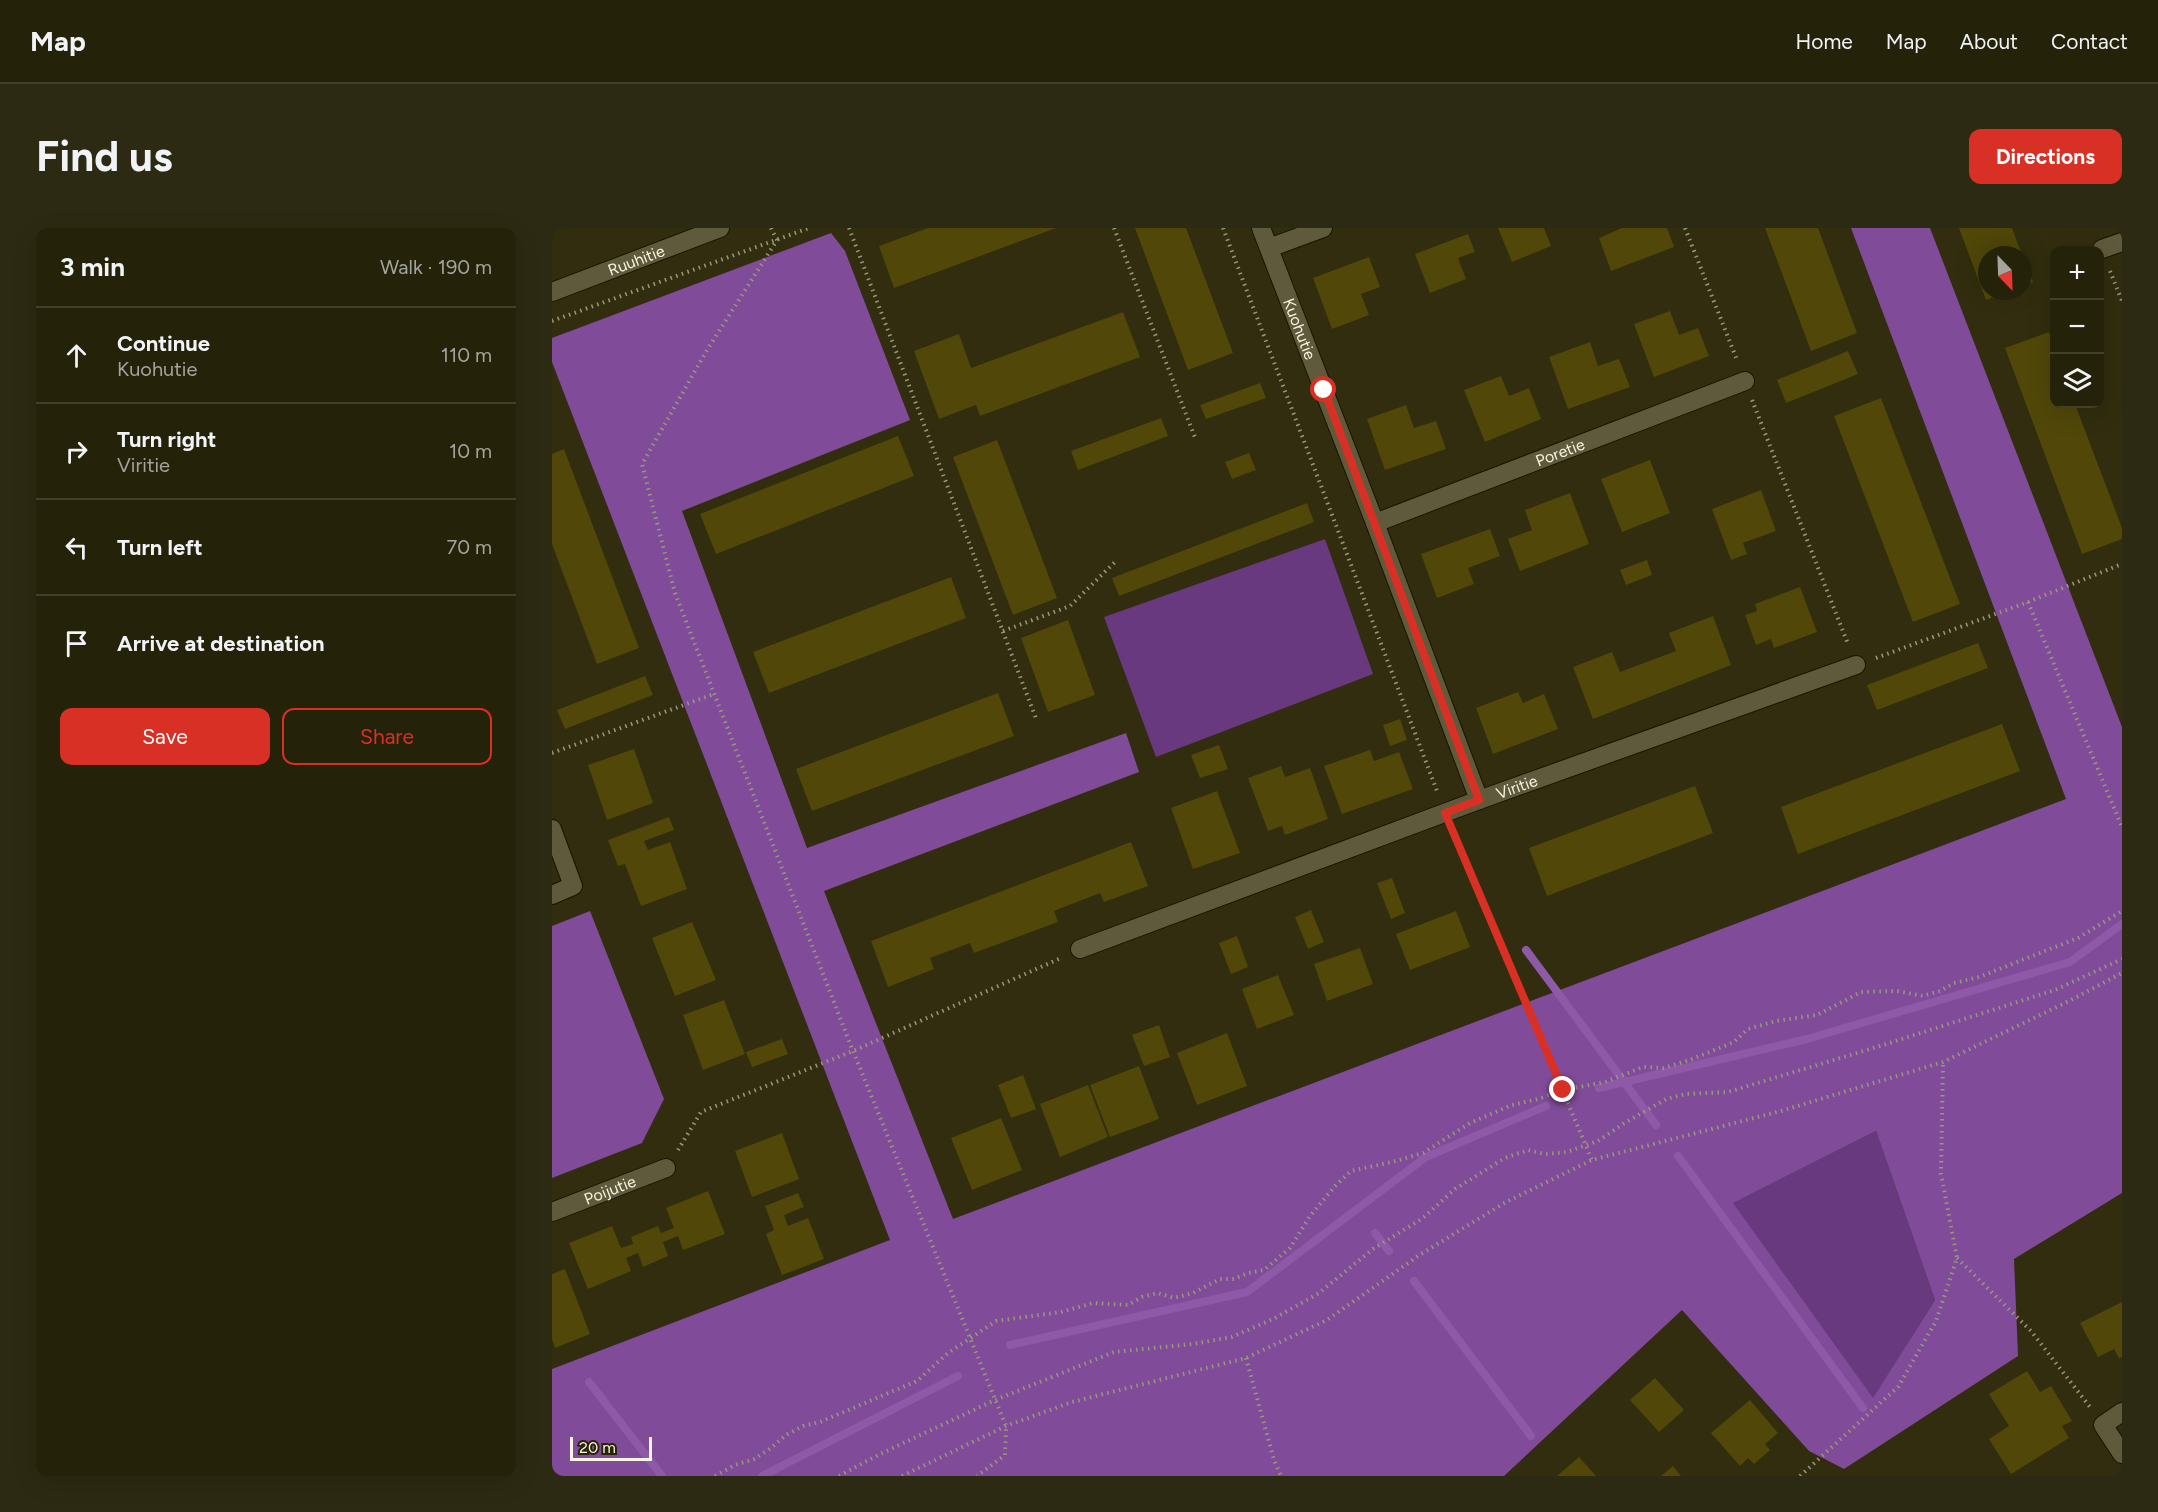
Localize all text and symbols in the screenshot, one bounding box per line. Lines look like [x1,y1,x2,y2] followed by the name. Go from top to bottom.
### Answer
[30,24,86,58] text: Map
[1796,29,1853,54] text: Home
[1886,29,1927,54] text: Map
[1960,29,2018,54] text: About
[2051,29,2128,54] text: Contact
[1969,129,2122,184] button: Directions
[36,131,173,182] text: Find us
[605,241,668,280] street label: Ruuhitie
[1978,246,2032,300] north arrow
[2050,246,2104,408] map controls
[2050,246,2104,300] button: +
[60,251,125,283] text: 3 min
[380,255,492,279] text: Walk · 190 m
[1279,295,1320,363] street label: Kuohutie
[2050,300,2104,354] button: −
[117,330,210,357] text: Continue
[60,339,93,372] icon: ahead
[441,343,492,367] text: 110 m
[2050,354,2104,408] button: layers
[117,357,197,381] text: Kuohutie
[1310,376,1336,402] route start
[117,426,216,453] text: Turn right
[1533,434,1588,471] street label: Poretie
[60,435,93,468] icon: right
[449,439,492,463] text: 10 m
[117,453,170,477] text: Viritie
[60,531,93,564] icon: left
[117,534,203,561] text: Turn left
[446,535,492,559] text: 70 m
[60,627,93,660] icon: arrive
[117,630,325,657] text: Arrive at destination
[60,708,270,765] button: Save
[282,708,492,765] button: Share
[1494,771,1540,803] street label: Viritie
[1549,1076,1575,1102] route end
[581,1171,639,1209] street label: Poijutie
[570,1434,652,1462] scale bar
[579,1438,616,1457] text: 20 m

